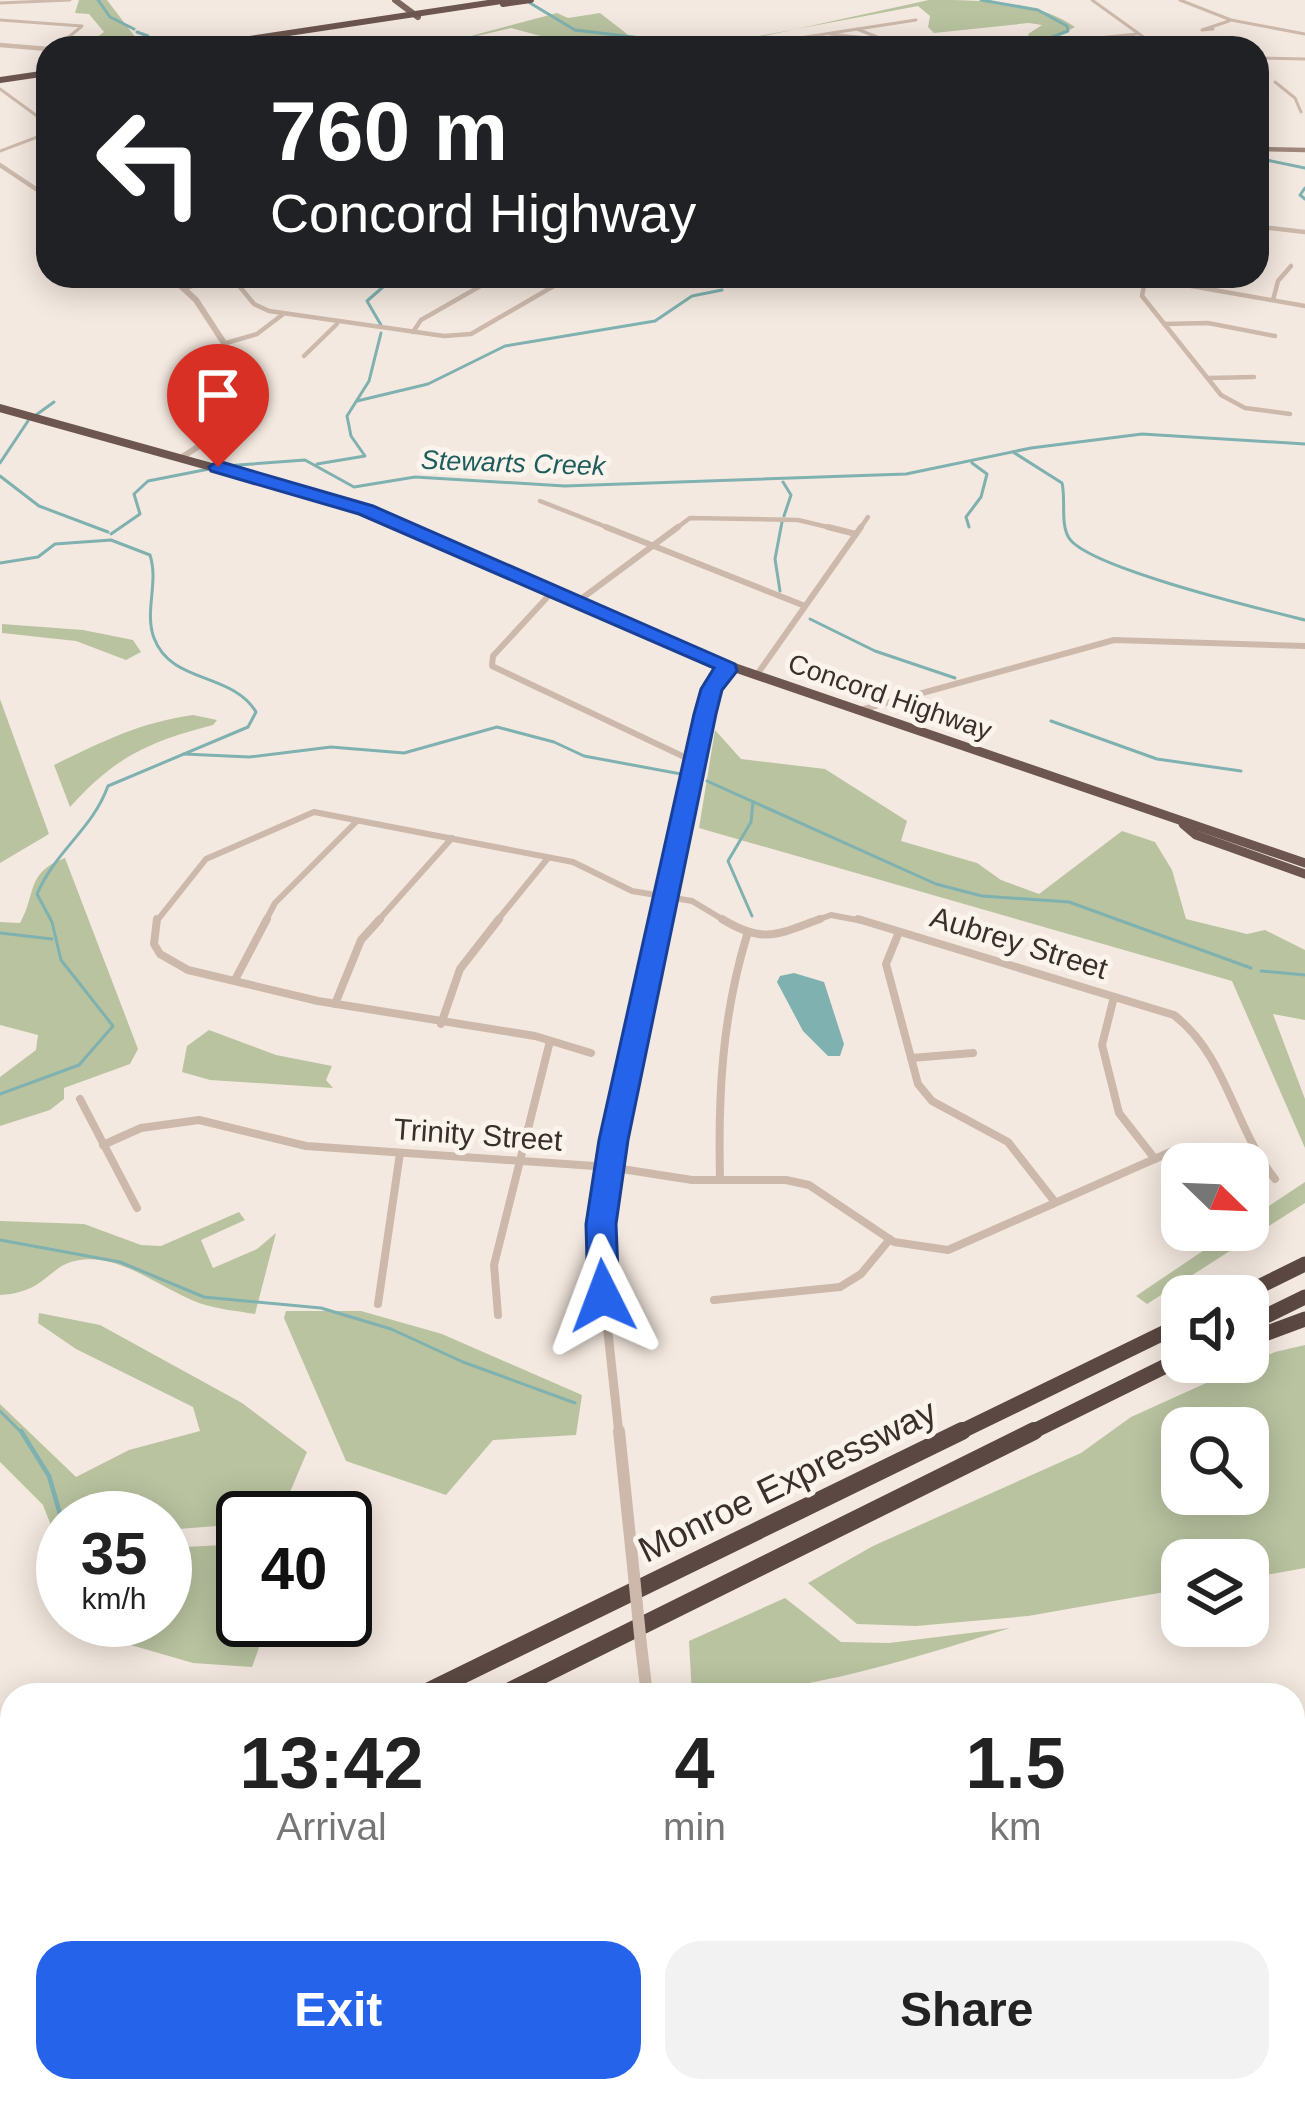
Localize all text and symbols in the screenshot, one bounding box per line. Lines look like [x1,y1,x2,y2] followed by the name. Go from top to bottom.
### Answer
[72,84,228,240] icon: left
[270,84,508,178] text: 760 m
[270,183,696,243] text: Concord Highway
[167,344,269,467] pin
[185,362,251,428] icon: arrive
[420,445,607,481] water label: Stewarts Creek
[784,648,996,746] street label: Concord Highway
[927,900,1112,985] street label: Aubrey Street
[393,1112,564,1157] street label: Trinity Street
[1161,1143,1269,1251] north arrow
[1161,1143,1269,1647] map controls
[540,1233,666,1359] position arrow
[1161,1275,1269,1383] button: sound
[632,1391,943,1570] street label: Monroe Expressway
[1161,1407,1269,1515] button: search
[216,1491,372,1647] speed limit sign: 40
[81,1520,147,1587] text: 35
[1161,1539,1269,1647] button: layers
[81,1582,147,1615] text: km/h
[239,1723,424,1803] text: 13:42
[674,1723,715,1803] text: 4
[965,1723,1066,1803] text: 1.5
[276,1805,387,1848] text: Arrival
[663,1805,726,1848] text: min
[989,1805,1041,1848] text: km
[36,1941,641,2079] button: Exit
[665,1941,1269,2079] button: Share

